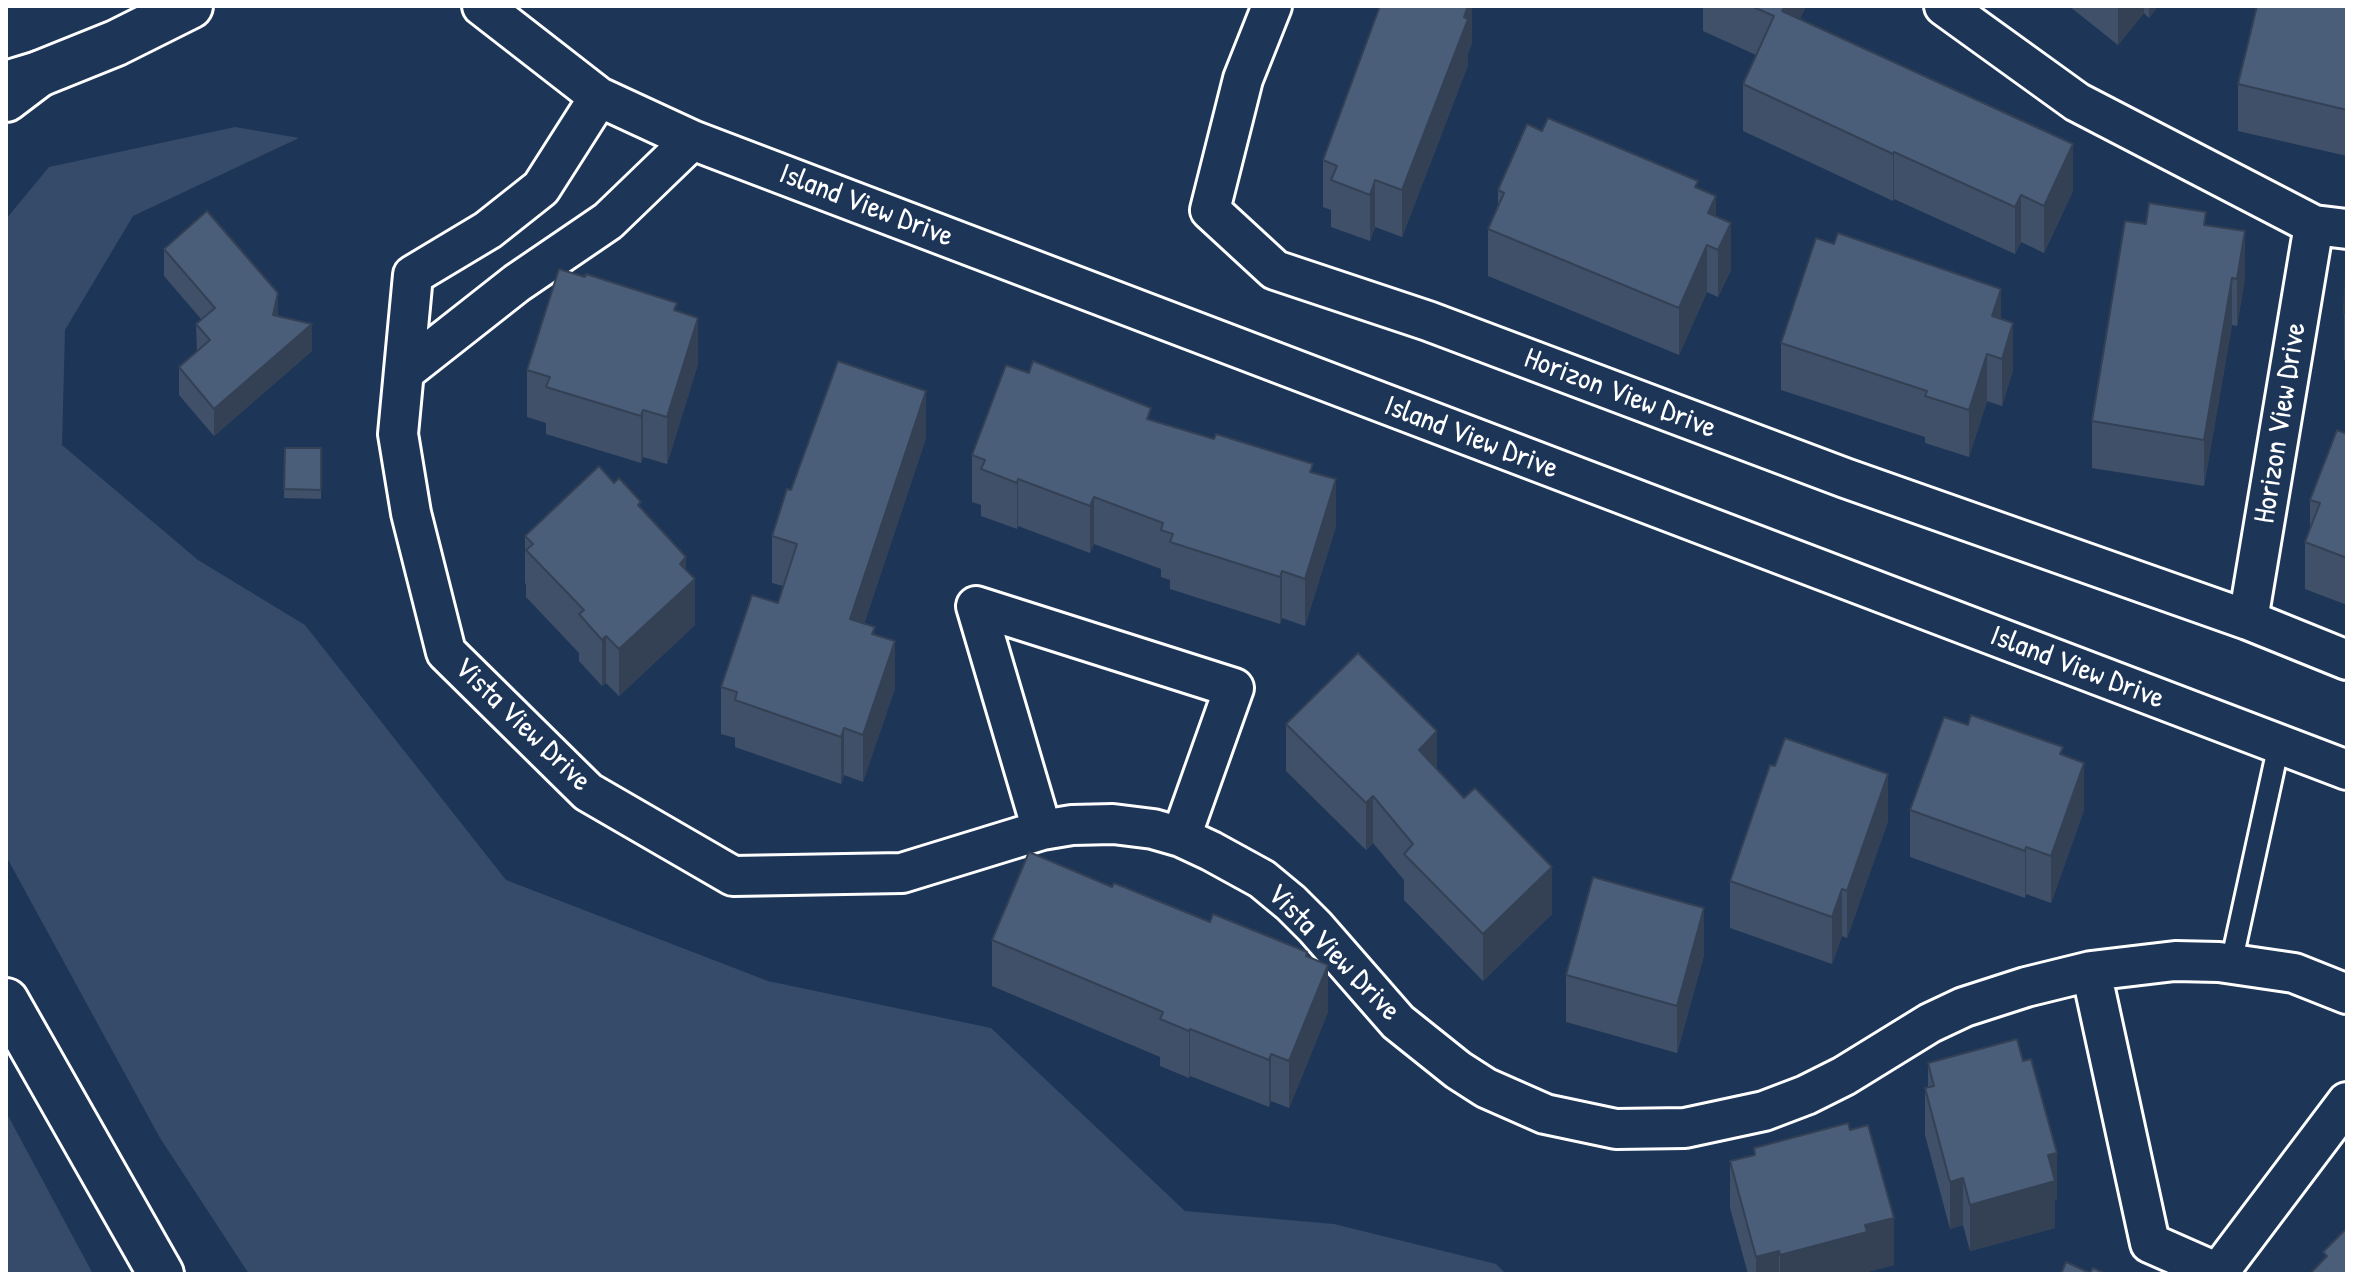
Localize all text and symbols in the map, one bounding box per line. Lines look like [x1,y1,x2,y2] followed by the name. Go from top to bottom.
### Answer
[774,156,958,256] street label: Island View Drive
[2247,320,2315,526] street label: Horizon View Drive
[1519,341,1721,447] street label: Horizon View Drive
[1379,388,1563,488] street label: Island View Drive
[1985,618,2169,718] street label: Island View Drive
[446,651,598,799] street label: Vista View Drive
[1259,877,1407,1029] street label: Vista View Drive

